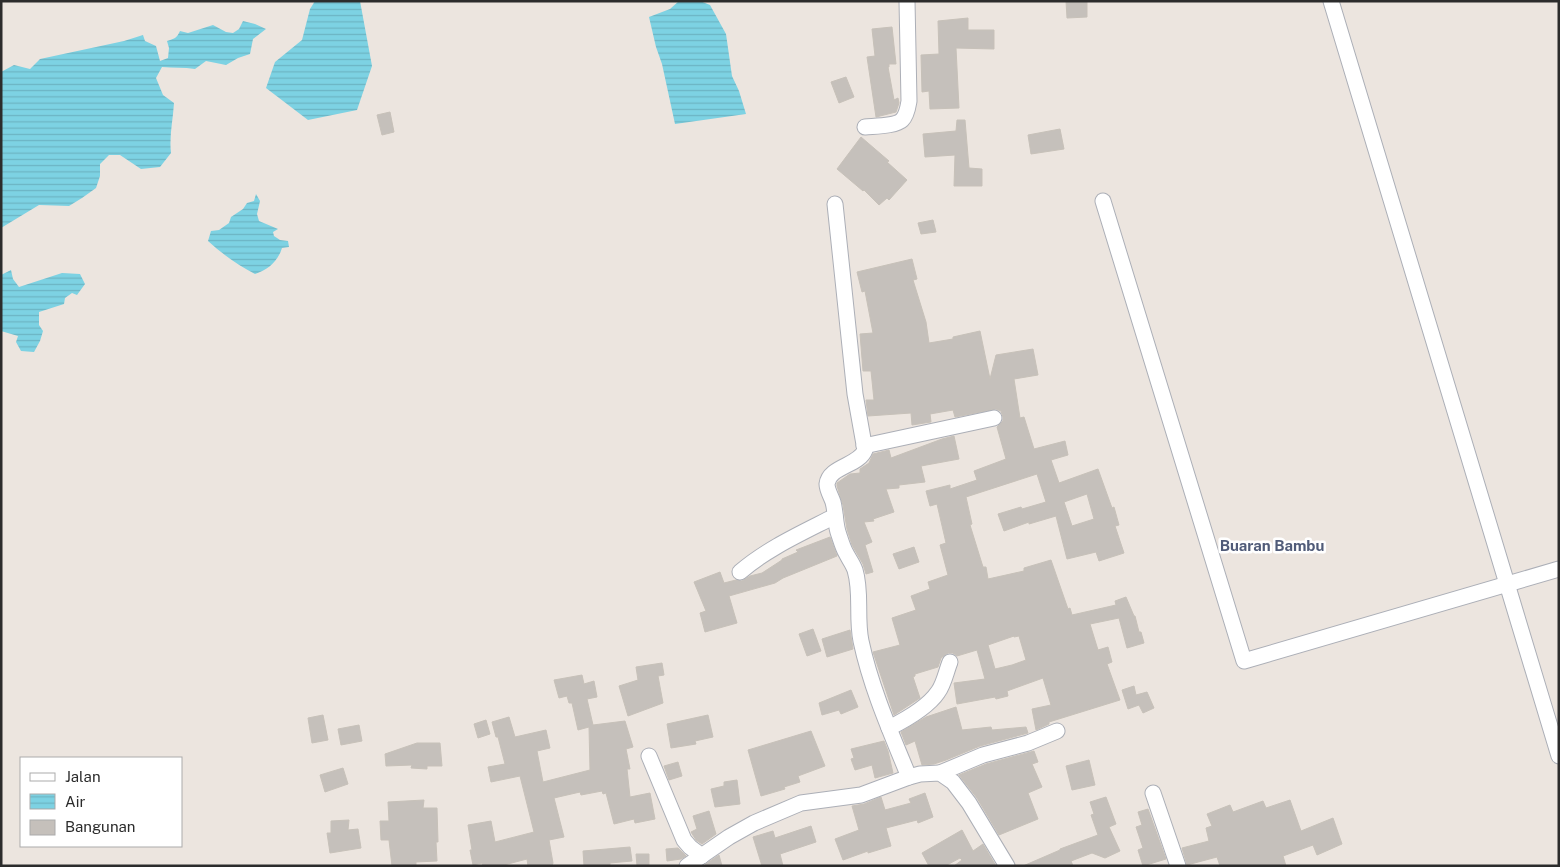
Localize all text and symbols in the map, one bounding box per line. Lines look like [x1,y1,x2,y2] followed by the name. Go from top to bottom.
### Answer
[1220,537,1324,554] district label: Buaran Bambu
[20,757,182,847] legend
[65,768,101,785] text: Jalan
[65,793,85,810] text: Air
[65,818,136,835] text: Bangunan

